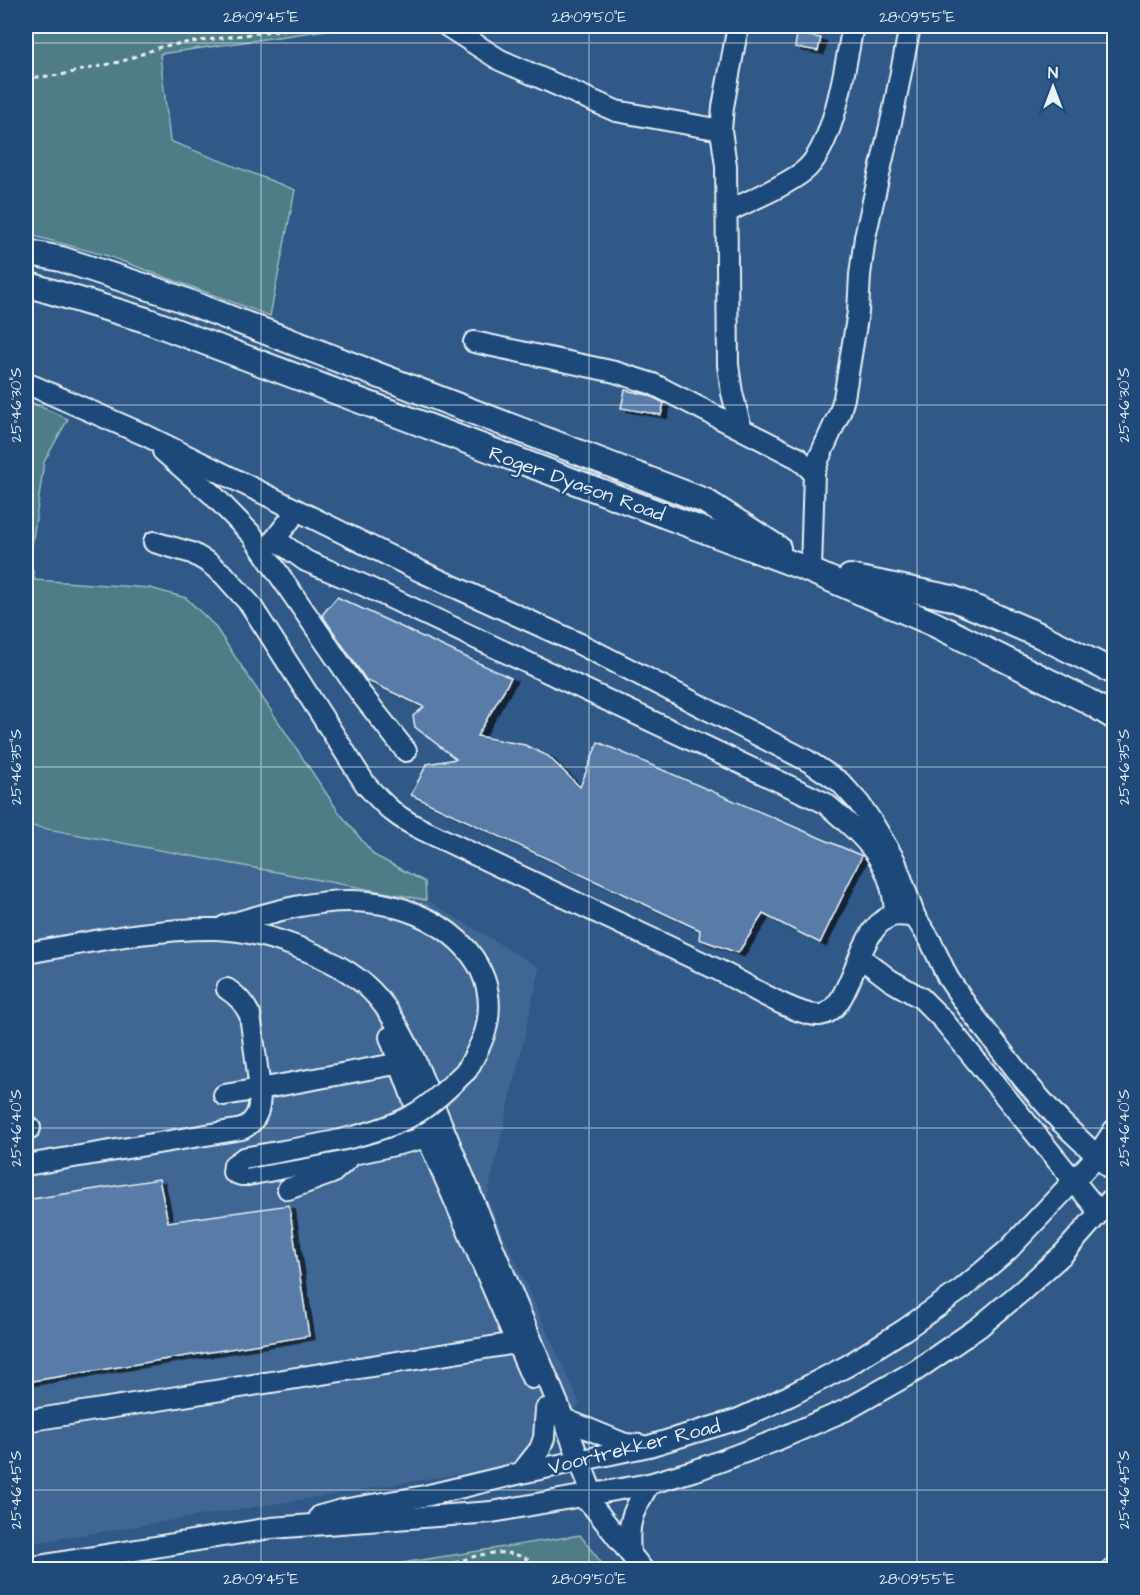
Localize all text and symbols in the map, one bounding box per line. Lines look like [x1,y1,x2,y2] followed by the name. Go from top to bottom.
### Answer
[223,7,299,28] text: 28°09'45"E
[552,7,626,28] text: 28°09'50"E
[879,7,955,28] text: 28°09'55"E
[1023,57,1083,117] north arrow
[1048,62,1058,84] text: N
[6,367,27,442] text: 25°46'30"S
[1114,367,1135,442] text: 25°46'30"S
[485,439,668,530] street label: Roger Dyason Road
[6,729,27,805] text: 25°46'35"S
[1114,729,1135,805] text: 25°46'35"S
[6,1089,27,1167] text: 25°46'40"S
[1114,1089,1135,1167] text: 25°46'40"S
[545,1412,723,1482] street label: Voortrekker Road
[6,1450,27,1529] text: 25°46'45"S
[1114,1450,1135,1529] text: 25°46'45"S
[223,1569,299,1590] text: 28°09'45"E
[552,1569,626,1590] text: 28°09'50"E
[879,1569,955,1590] text: 28°09'55"E

